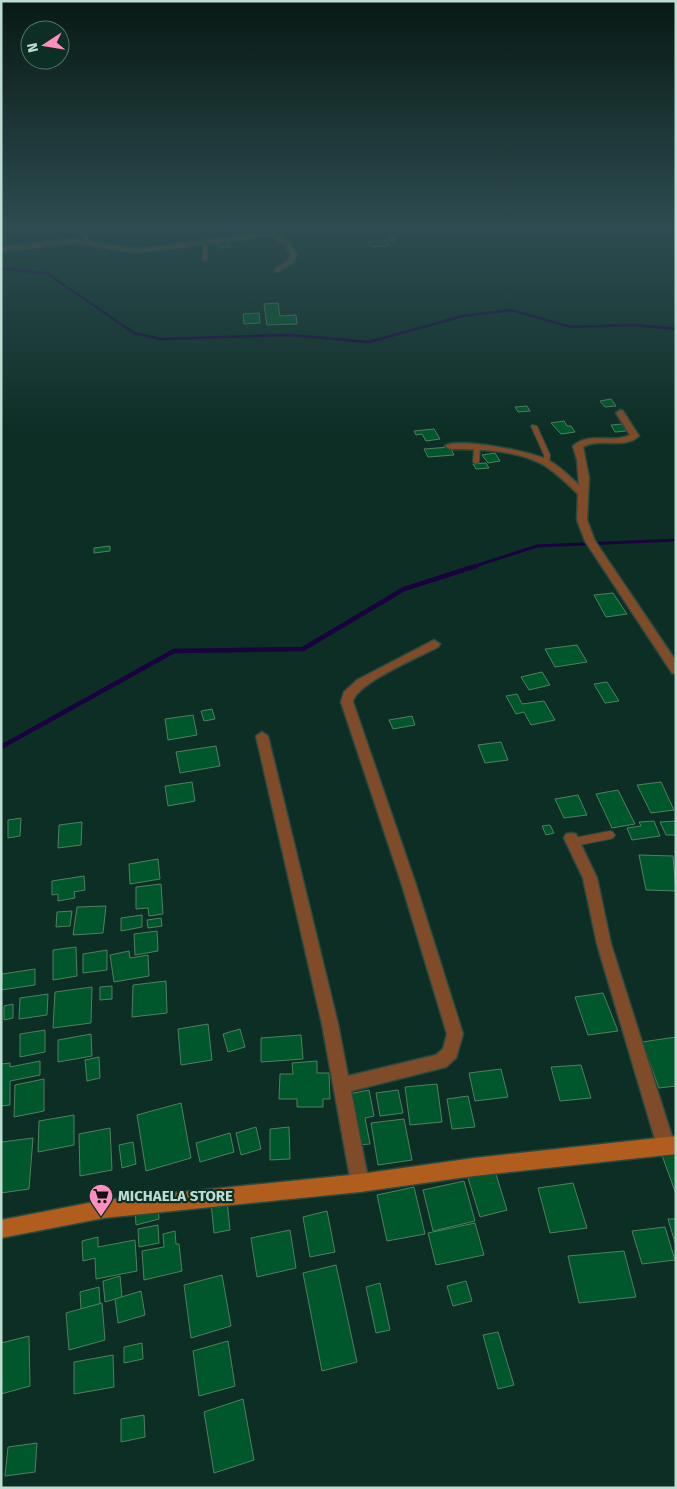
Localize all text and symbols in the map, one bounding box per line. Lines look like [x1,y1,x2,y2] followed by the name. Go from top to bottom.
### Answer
[20,20,70,70] north arrow
[23,41,42,54] text: N
[88,1183,114,1217] supermarket icon: MICHAELA STORE
[118,1187,233,1205] place label: MICHAELA STORE

